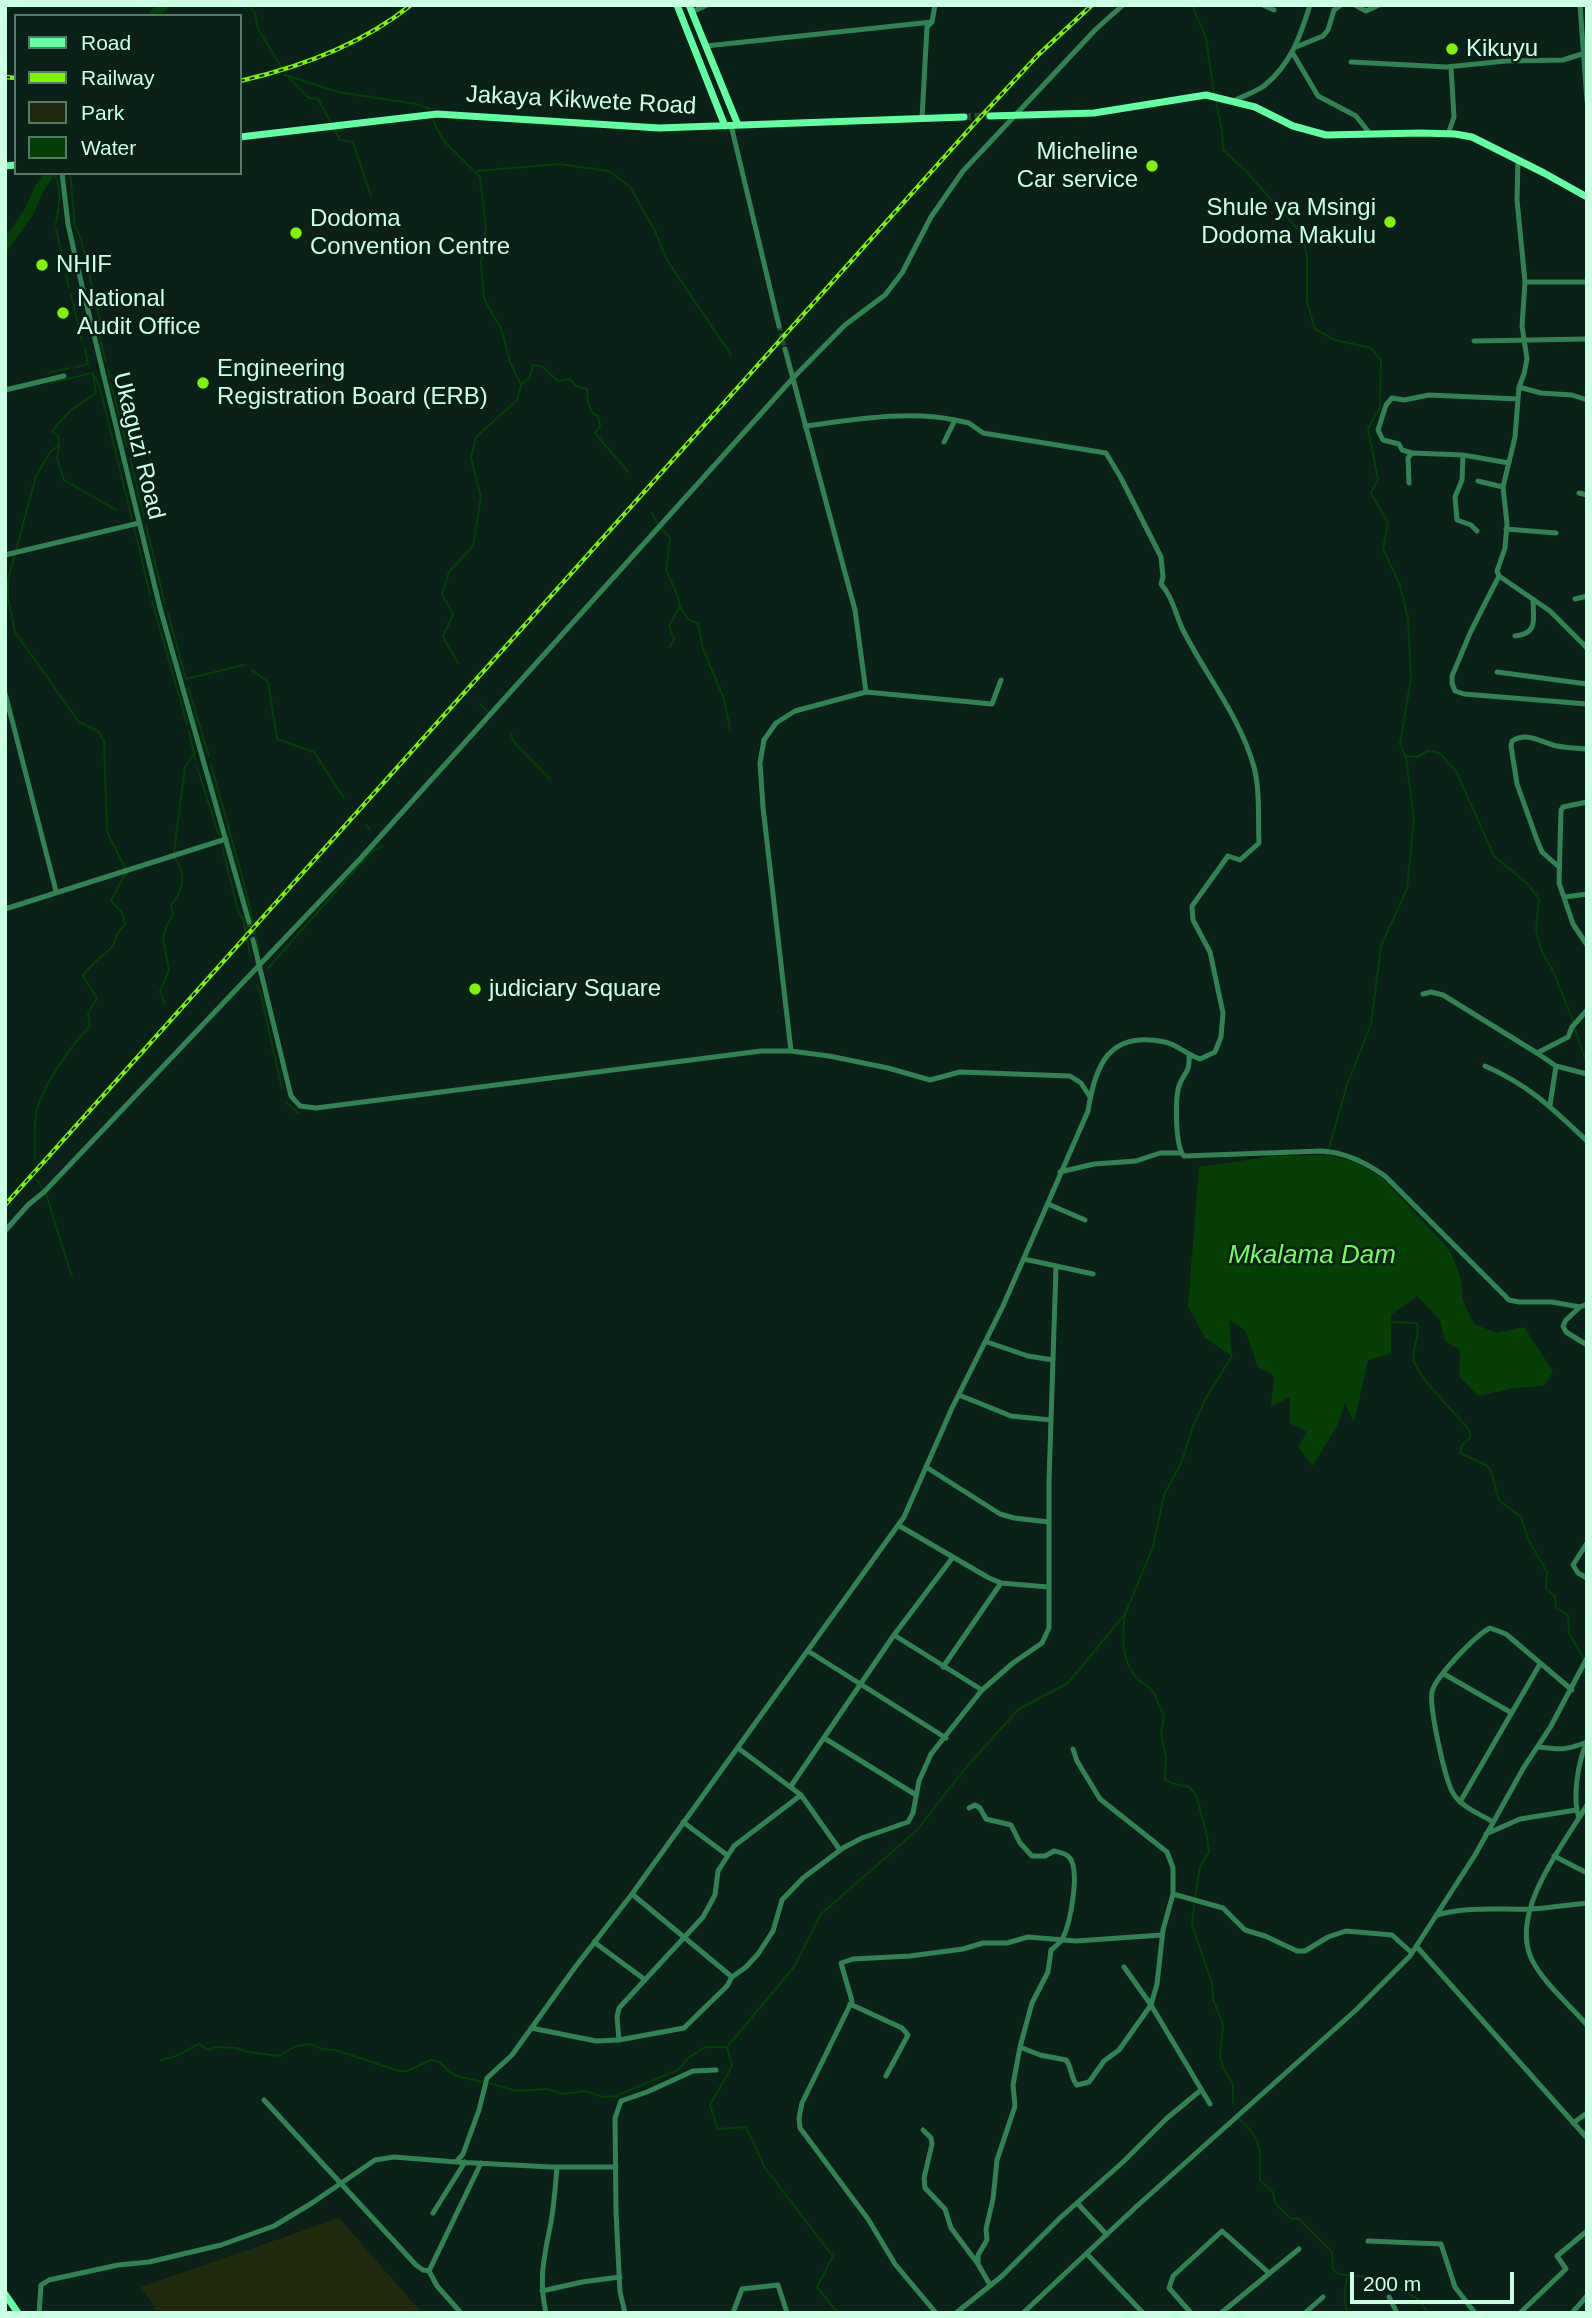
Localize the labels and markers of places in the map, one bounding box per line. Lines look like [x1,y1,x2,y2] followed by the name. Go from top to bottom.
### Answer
[1466,35,1538,63] place label: Kikuyu
[1444,41,1460,57] marker: Kikuyu
[1017,138,1138,194] place label: Micheline Car service
[1144,158,1160,174] marker: Micheline Car service
[1201,194,1376,250] place label: Shule ya Msingi Dodoma Makulu
[310,205,510,261] place label: Dodoma Convention Centre
[1382,214,1398,230] marker: Shule ya Msingi Dodoma Makulu
[288,225,304,241] marker: Dodoma Convention Centre
[56,251,112,279] place label: NHIF
[34,257,50,273] marker: NHIF
[77,285,201,341] place label: National Audit Office
[55,305,71,321] marker: National Audit Office
[217,355,488,411] place label: Engineering Registration Board (ERB)
[195,375,211,391] marker: Engineering Registration Board (ERB)
[489,975,661,1003] place label: judiciary Square
[467,981,483,997] marker: judiciary Square

